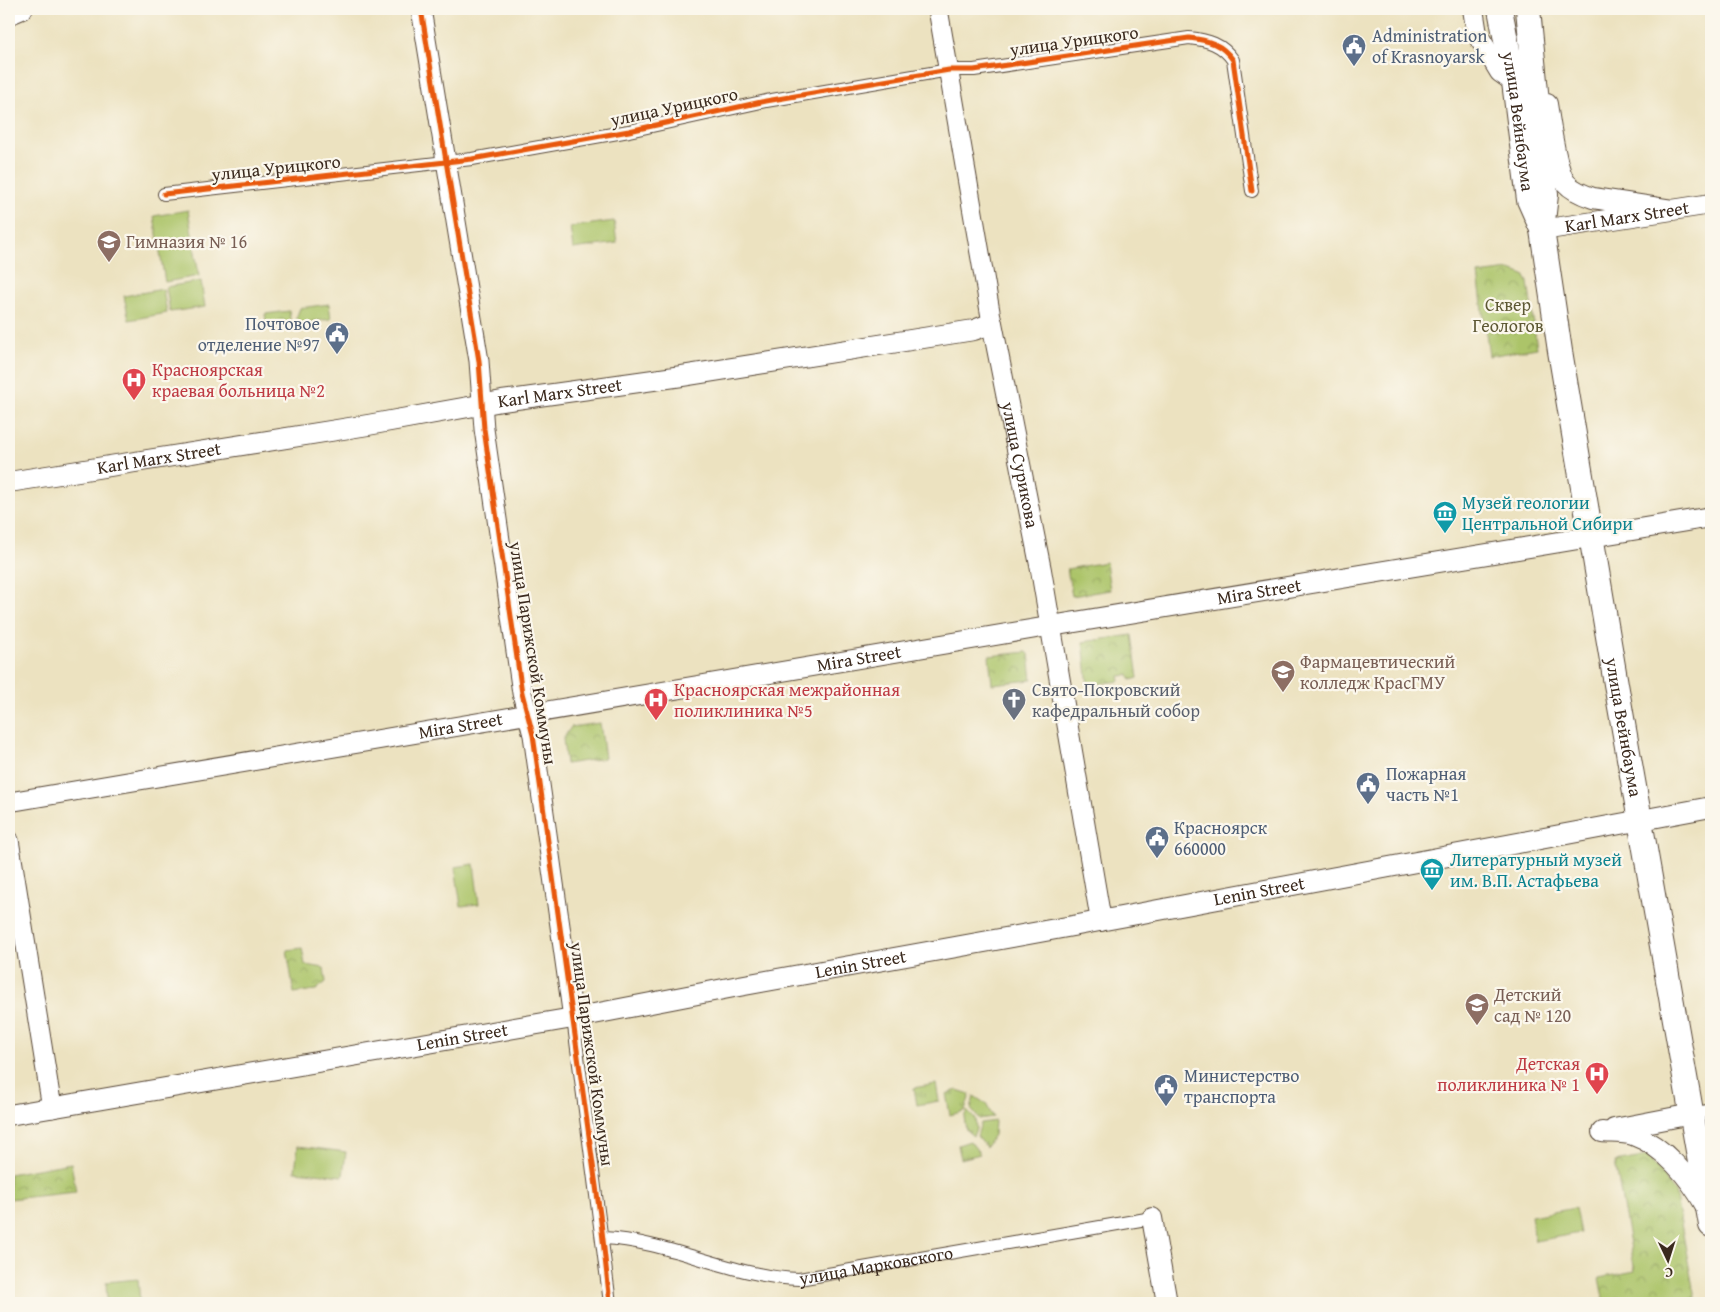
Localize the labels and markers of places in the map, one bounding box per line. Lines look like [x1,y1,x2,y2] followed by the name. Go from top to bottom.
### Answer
[1372,22,1487,70] place label: Administration of Krasnoyarsk
[1341,33,1367,67] public building icon: Administration of Krasnoyarsk
[126,228,247,255] place label: Гимназия № 16
[96,229,122,263] school or university icon: Гимназия № 16
[198,310,320,358] place label: Почтовое отделение №97
[324,321,350,355] public building icon: Почтовое отделение №97
[152,356,325,404] place label: Красноярская краевая больница №2
[121,367,147,401] hospital icon: Красноярская краевая больница №2
[1462,489,1633,537] place label: Музей геологии Центральной Сибири
[1432,500,1458,534] museum icon: Музей геологии Центральной Сибири
[1300,648,1455,696] place label: Фармацевтический колледж КрасГМУ
[1270,659,1296,693] school or university icon: Фармацевтический колледж КрасГМУ
[674,676,900,724] place label: Красноярская межрайонная поликлиника №5
[1032,676,1200,724] place label: Свято-Покровский кафедральный собор
[643,687,669,721] hospital icon: Красноярская межрайонная поликлиника №5
[1001,687,1027,721] church icon: Свято-Покровский кафедральный собор
[1386,760,1466,808] place label: Пожарная часть №1
[1355,771,1381,805] public building icon: Пожарная часть №1
[1174,814,1268,862] place label: Красноярск 660000
[1144,825,1170,859] public building icon: Красноярск 660000
[1450,846,1622,894] place label: Литературный музей им. В.П. Астафьева
[1419,857,1445,891] museum icon: Литературный музей им. В.П. Астафьева
[1493,981,1572,1029] place label: Детский сад № 120
[1464,992,1490,1026] school or university icon: Детский сад № 120
[1437,1050,1580,1098] place label: Детская поликлиника № 1
[1584,1061,1610,1095] hospital icon: Детская поликлиника № 1
[1184,1062,1299,1110] place label: Министерство транспорта
[1153,1073,1179,1107] public building icon: Министерство транспорта

